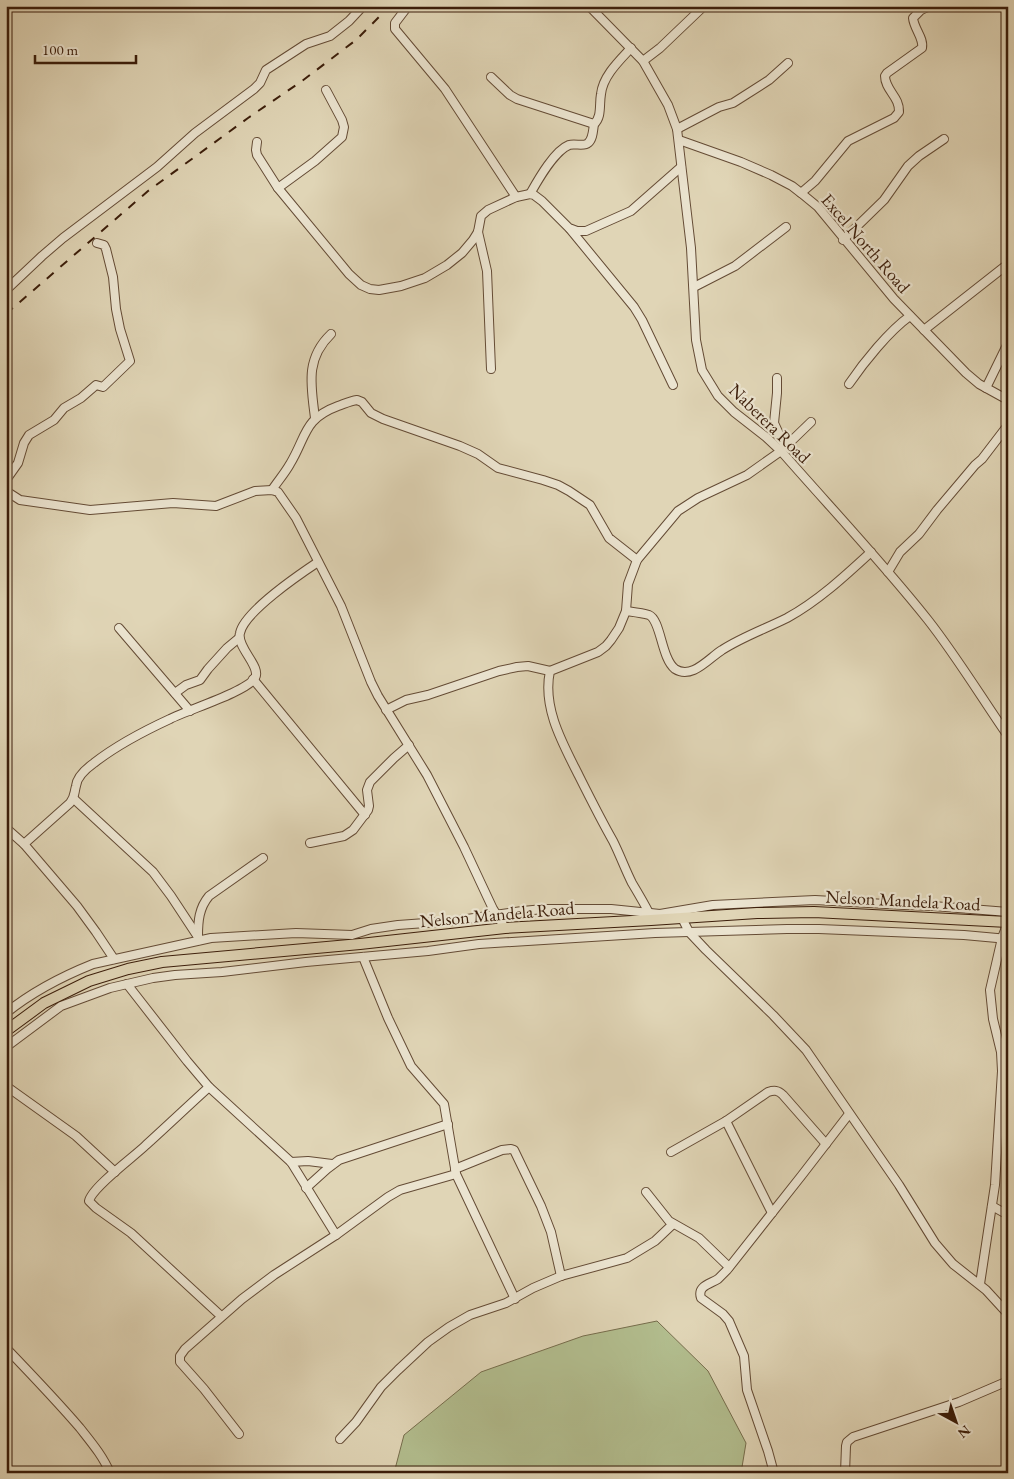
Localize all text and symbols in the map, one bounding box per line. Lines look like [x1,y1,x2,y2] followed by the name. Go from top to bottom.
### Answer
[35,32,136,64] scale bar
[42,40,79,59] text: 100 m
[816,188,916,298] street label: Excel North Road
[724,378,816,468] street label: Naberera Road
[825,884,982,916] street label: Nelson Mandela Road
[419,896,576,932] street label: Nelson Mandela Road
[932,1396,982,1446] north arrow
[954,1421,974,1443] text: N

